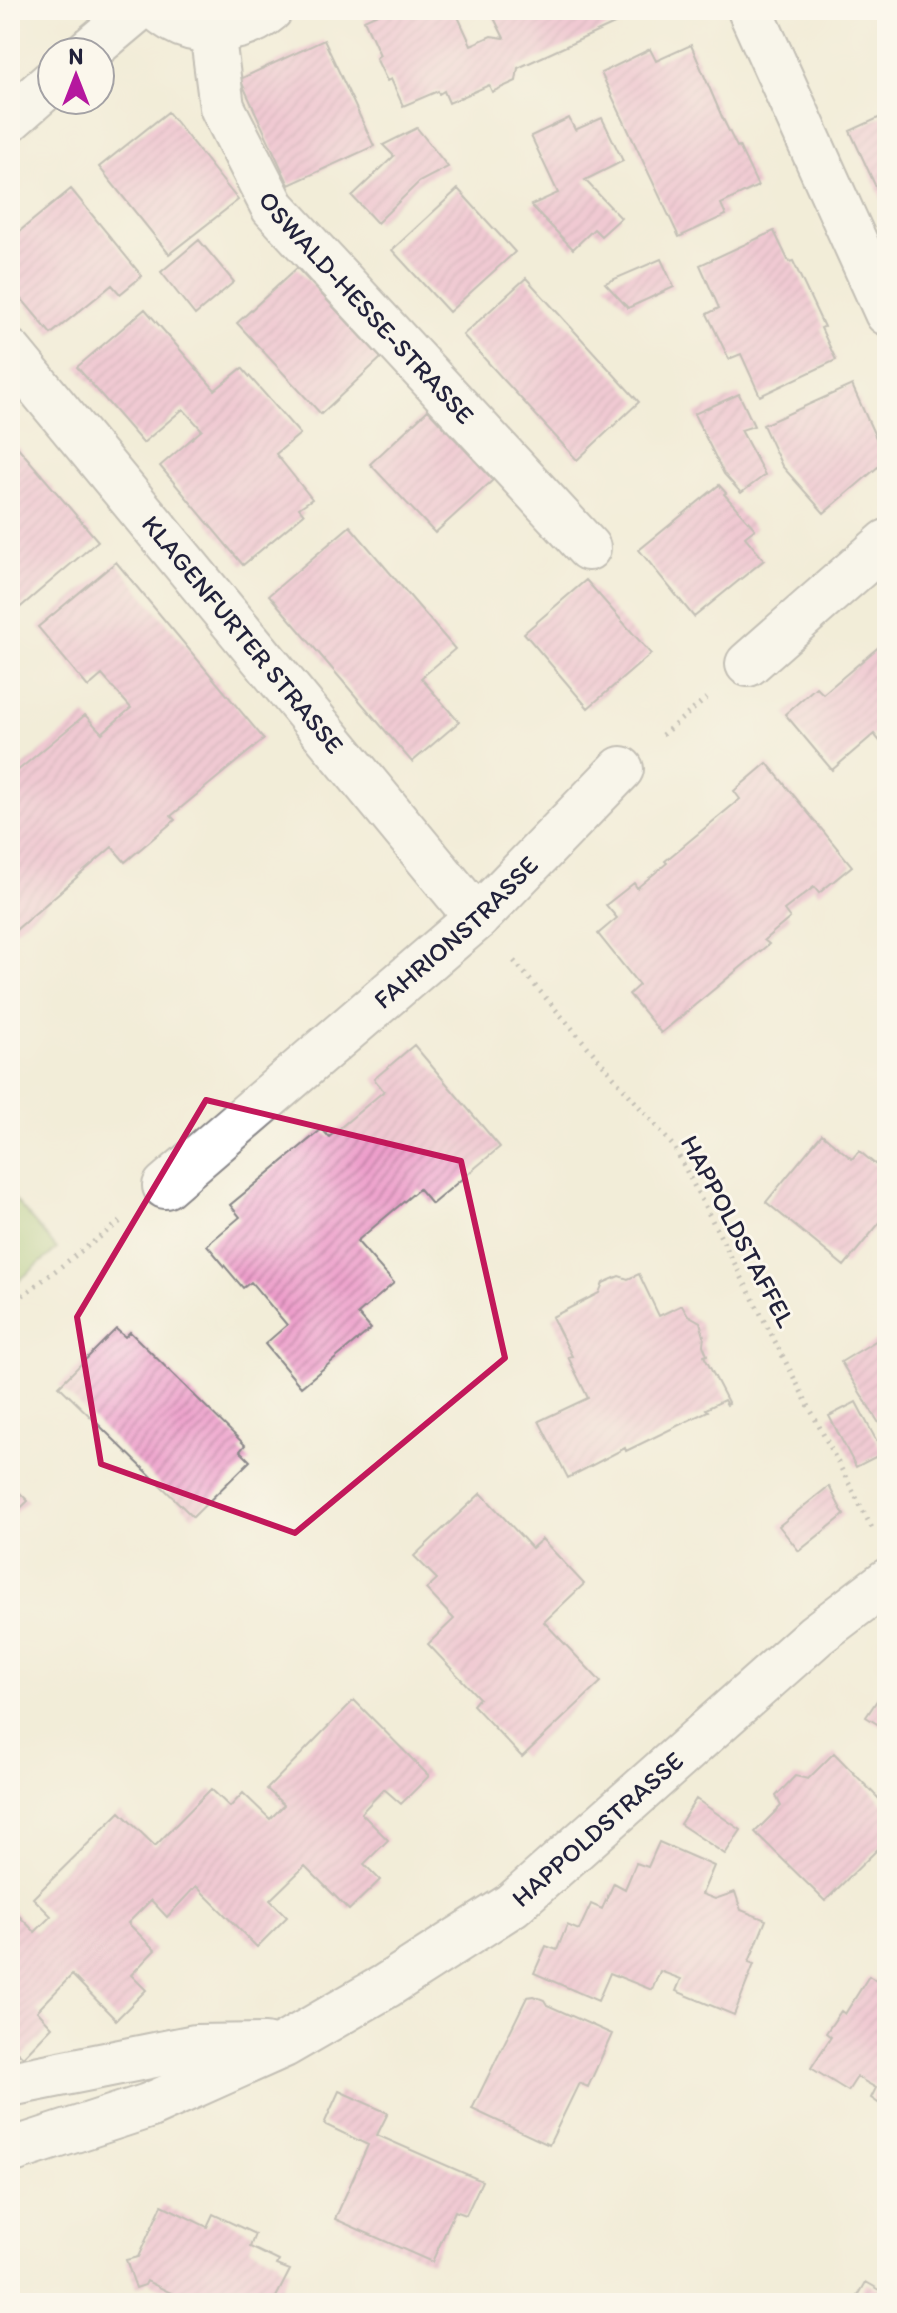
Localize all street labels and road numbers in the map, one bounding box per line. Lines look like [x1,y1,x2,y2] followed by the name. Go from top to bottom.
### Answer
[252,186,481,431] street label: OSWALD-HESSE-STRASSE
[135,508,351,760] street label: KLAGENFURTER STRASSE
[367,849,544,1016] street label: FAHRIONSTRASSE
[674,1129,802,1333] street label: HAPPOLDSTAFFEL
[505,1745,690,1914] street label: HAPPOLDSTRASSE

